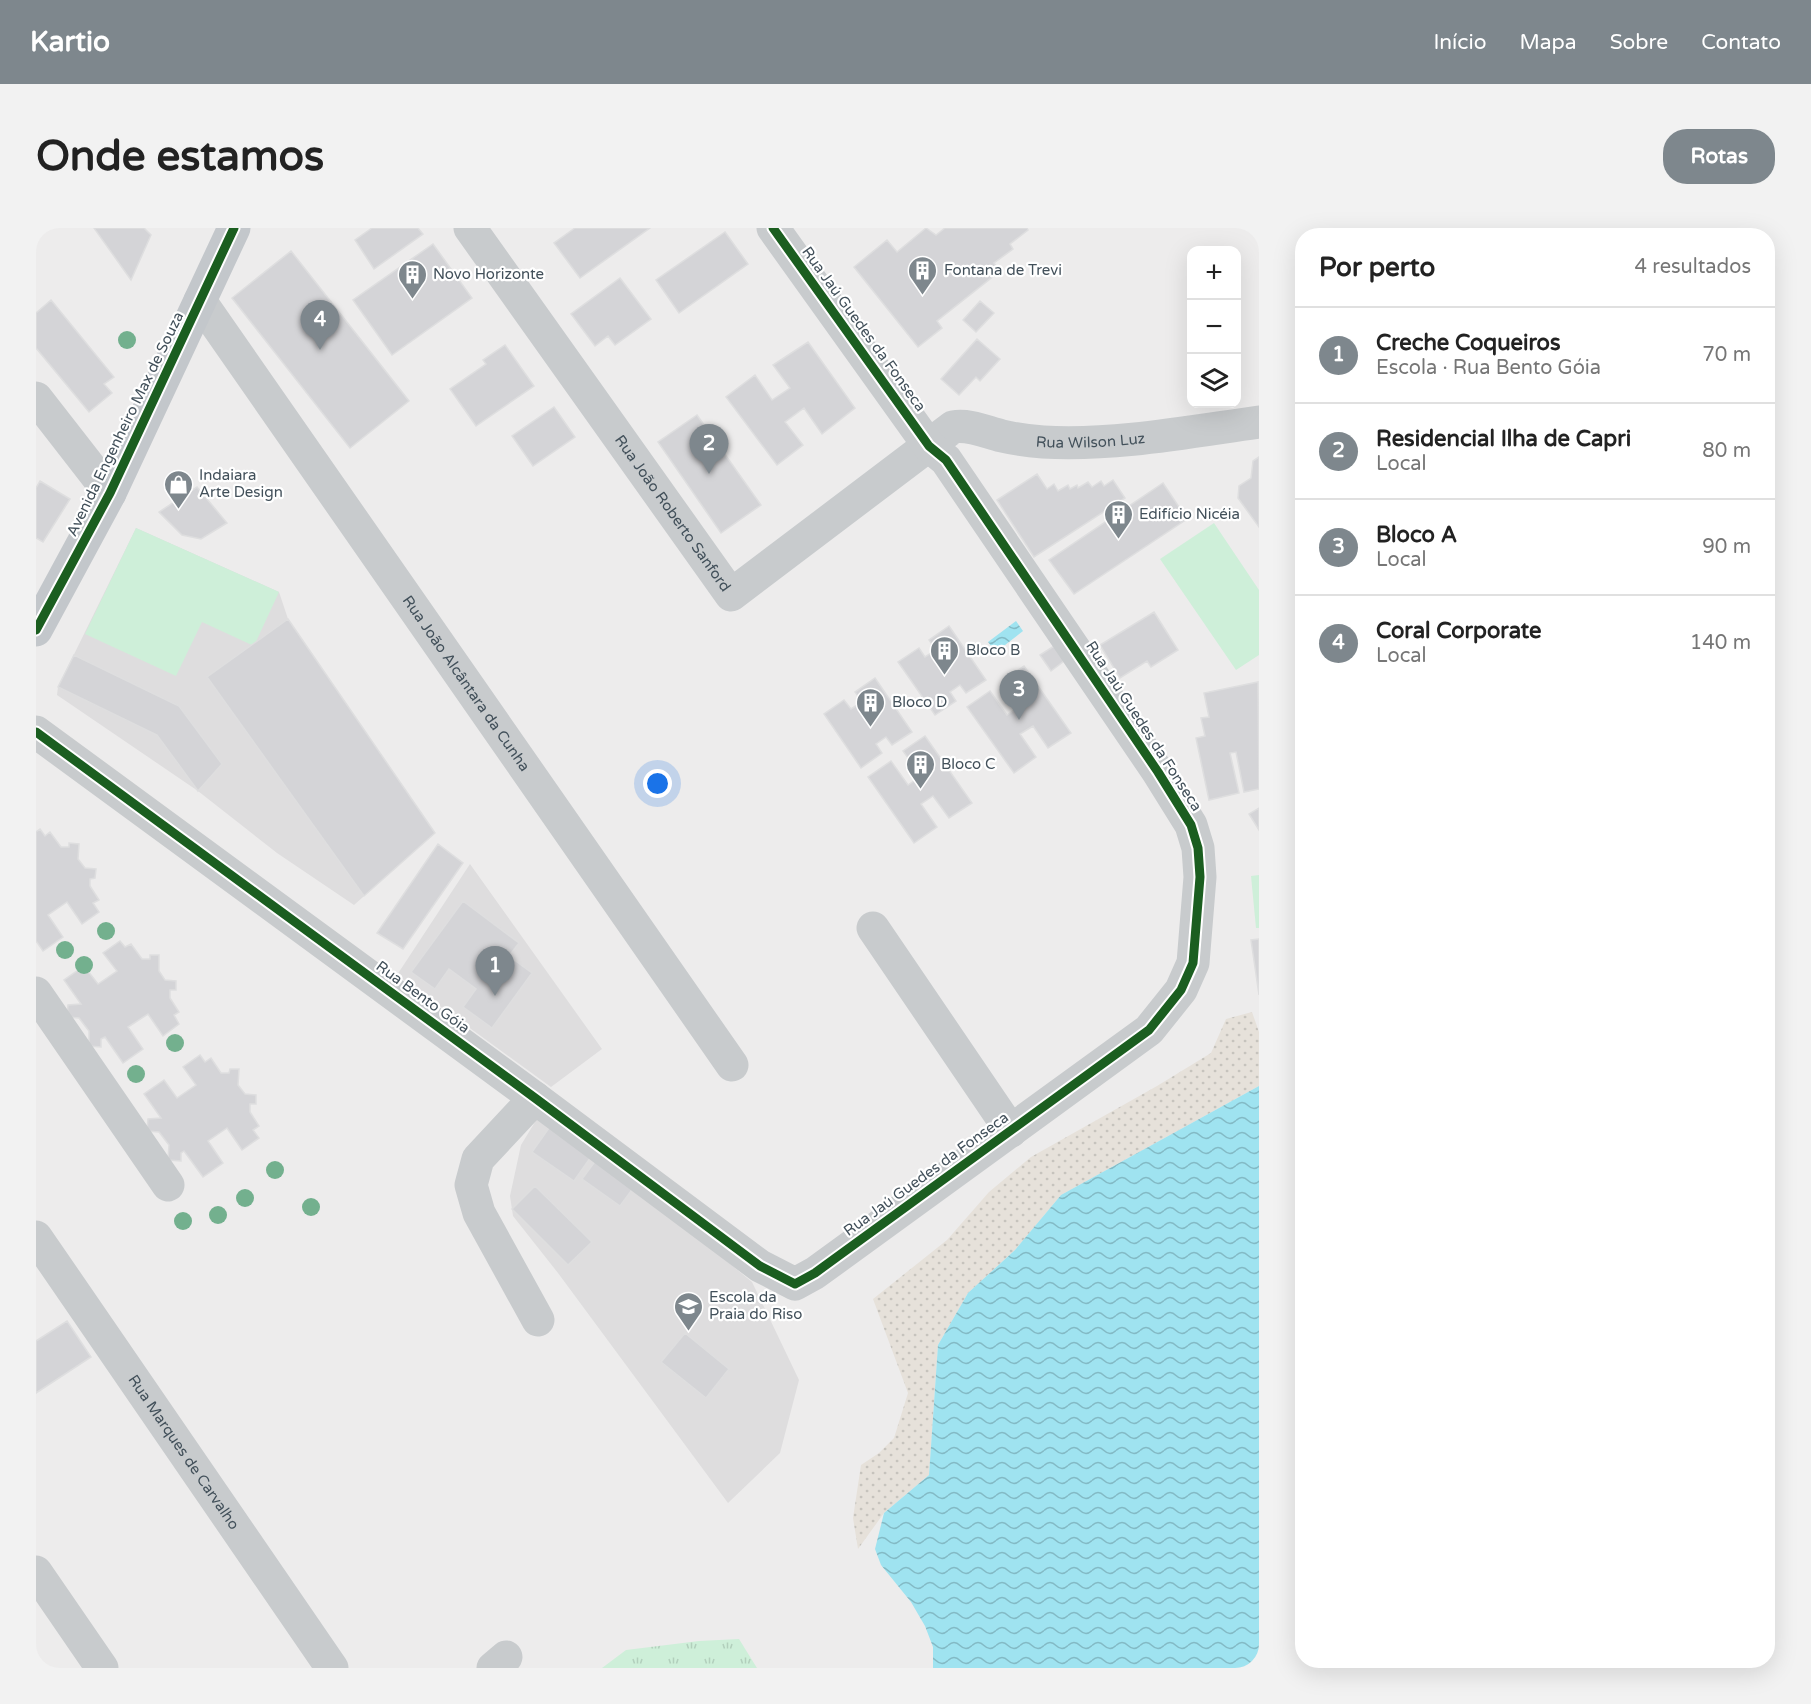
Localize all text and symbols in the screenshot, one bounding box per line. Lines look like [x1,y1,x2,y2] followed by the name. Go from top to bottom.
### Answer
[30,25,110,59] text: Kartio
[1434,30,1486,55] text: Início
[1519,30,1577,55] text: Mapa
[1610,30,1668,55] text: Sobre
[1701,30,1781,55] text: Contato
[1663,129,1775,184] button: Rotas
[36,131,324,182] text: Onde estamos
[798,243,930,415] street label: Rua Jaú Guedes da Fonseca
[1187,246,1241,408] map controls
[1187,246,1241,300] button: +
[1319,252,1435,283] text: Por perto
[907,254,939,296] building icon: Fontana de Trevi
[1635,255,1751,279] text: 4 resultados
[396,258,428,300] building icon: Novo Horizonte
[944,261,1062,279] place label: Fontana de Trevi
[433,265,544,283] place label: Novo Horizonte
[300,300,340,350] pin: 4
[1187,300,1241,354] button: −
[63,309,187,539] street label: Avenida Engenheiro Max de Souza
[1376,330,1561,356] text: Creche Coqueiros
[1332,343,1345,367] text: 1
[1702,343,1751,367] text: 70 m
[1187,354,1241,408] button: layers
[1376,356,1601,380] text: Escola · Rua Bento Góia
[690,424,728,474] pin: 2
[1376,426,1631,452] text: Residencial Ilha de Capri
[1035,429,1146,452] street label: Rua Wilson Luz
[611,431,735,595] street label: Rua João Roberto Sanford
[1332,439,1345,463] text: 2
[1702,439,1751,463] text: 80 m
[1376,452,1427,476] text: Local
[199,466,283,501] place label: Indaiara Arte Design
[162,468,194,510] shop icon: Indaiara Arte Design
[1102,498,1134,540] building icon: Edifício Nicéia
[1139,505,1240,523] place label: Edifício Nicéia
[1376,522,1457,548] text: Bloco A
[1332,535,1345,559] text: 3
[1702,535,1751,559] text: 90 m
[1376,548,1427,572] text: Local
[399,592,534,775] street label: Rua João Alcântara da Cunha
[1376,618,1542,644] text: Coral Corporate
[1332,631,1345,655] text: 4
[1690,631,1751,655] text: 140 m
[929,634,961,676] building icon: Bloco B
[1082,638,1206,814] street label: Rua Jaú Guedes da Fonseca
[966,641,1021,659] place label: Bloco B
[1376,644,1427,668] text: Local
[1000,670,1038,720] pin: 3
[855,686,887,728] building icon: Bloco D
[892,693,947,711] place label: Bloco D
[904,748,936,790] building icon: Bloco C
[941,755,996,773] place label: Bloco C
[643,769,672,798] your location
[476,946,514,996] pin: 1
[373,957,473,1037] street label: Rua Bento Góia
[840,1108,1012,1240] street label: Rua Jaú Guedes da Fonseca
[709,1288,802,1323] place label: Escola da Praia do Riso
[672,1290,704,1332] school or university icon: Escola da Praia do Riso
[124,1371,243,1533] street label: Rua Marques de Carvalho

